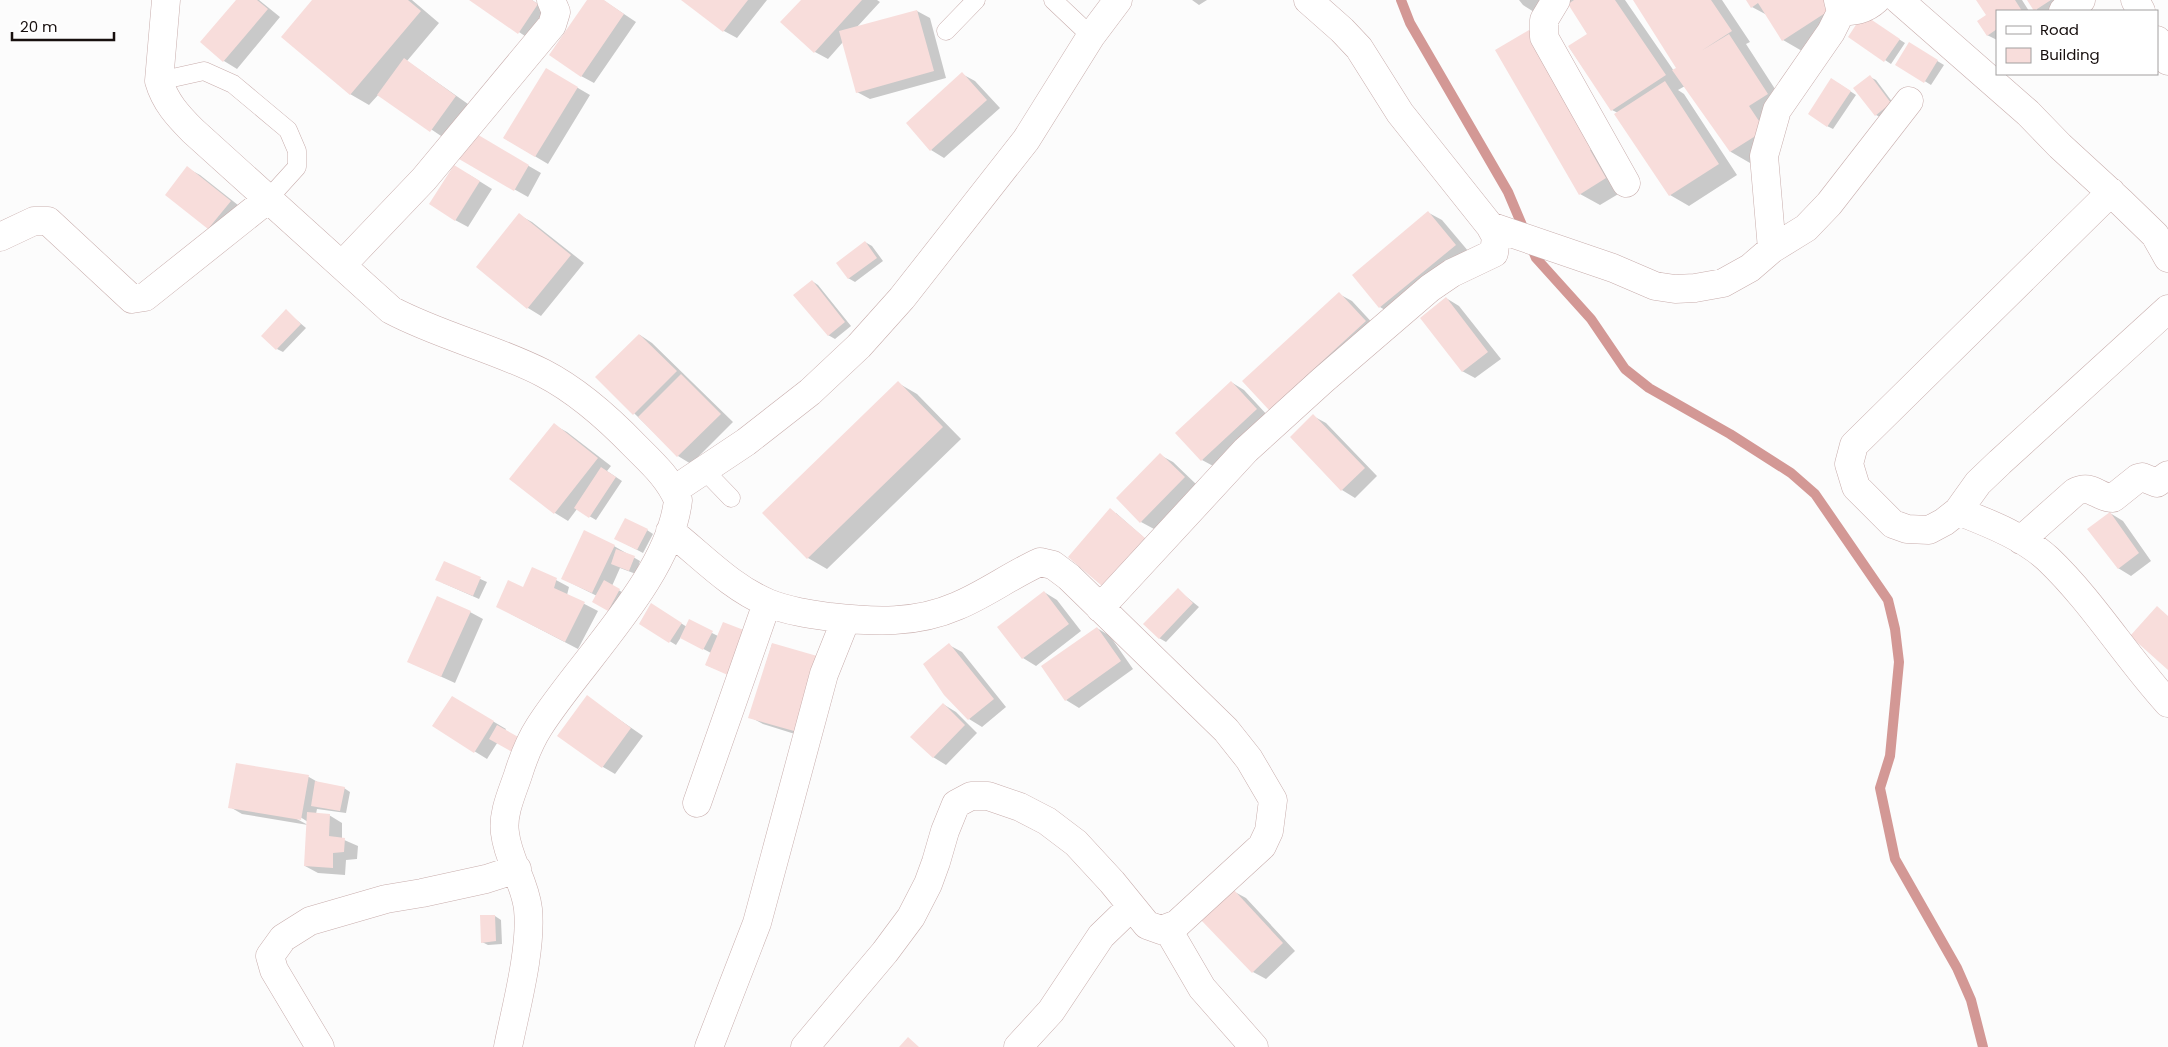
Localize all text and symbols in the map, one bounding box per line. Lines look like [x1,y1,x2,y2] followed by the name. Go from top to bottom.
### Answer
[12,10,115,42] scale bar
[1996,10,2158,75] legend
[20,16,58,37] text: 20 m
[2040,19,2079,40] text: Road
[2040,44,2100,65] text: Building

